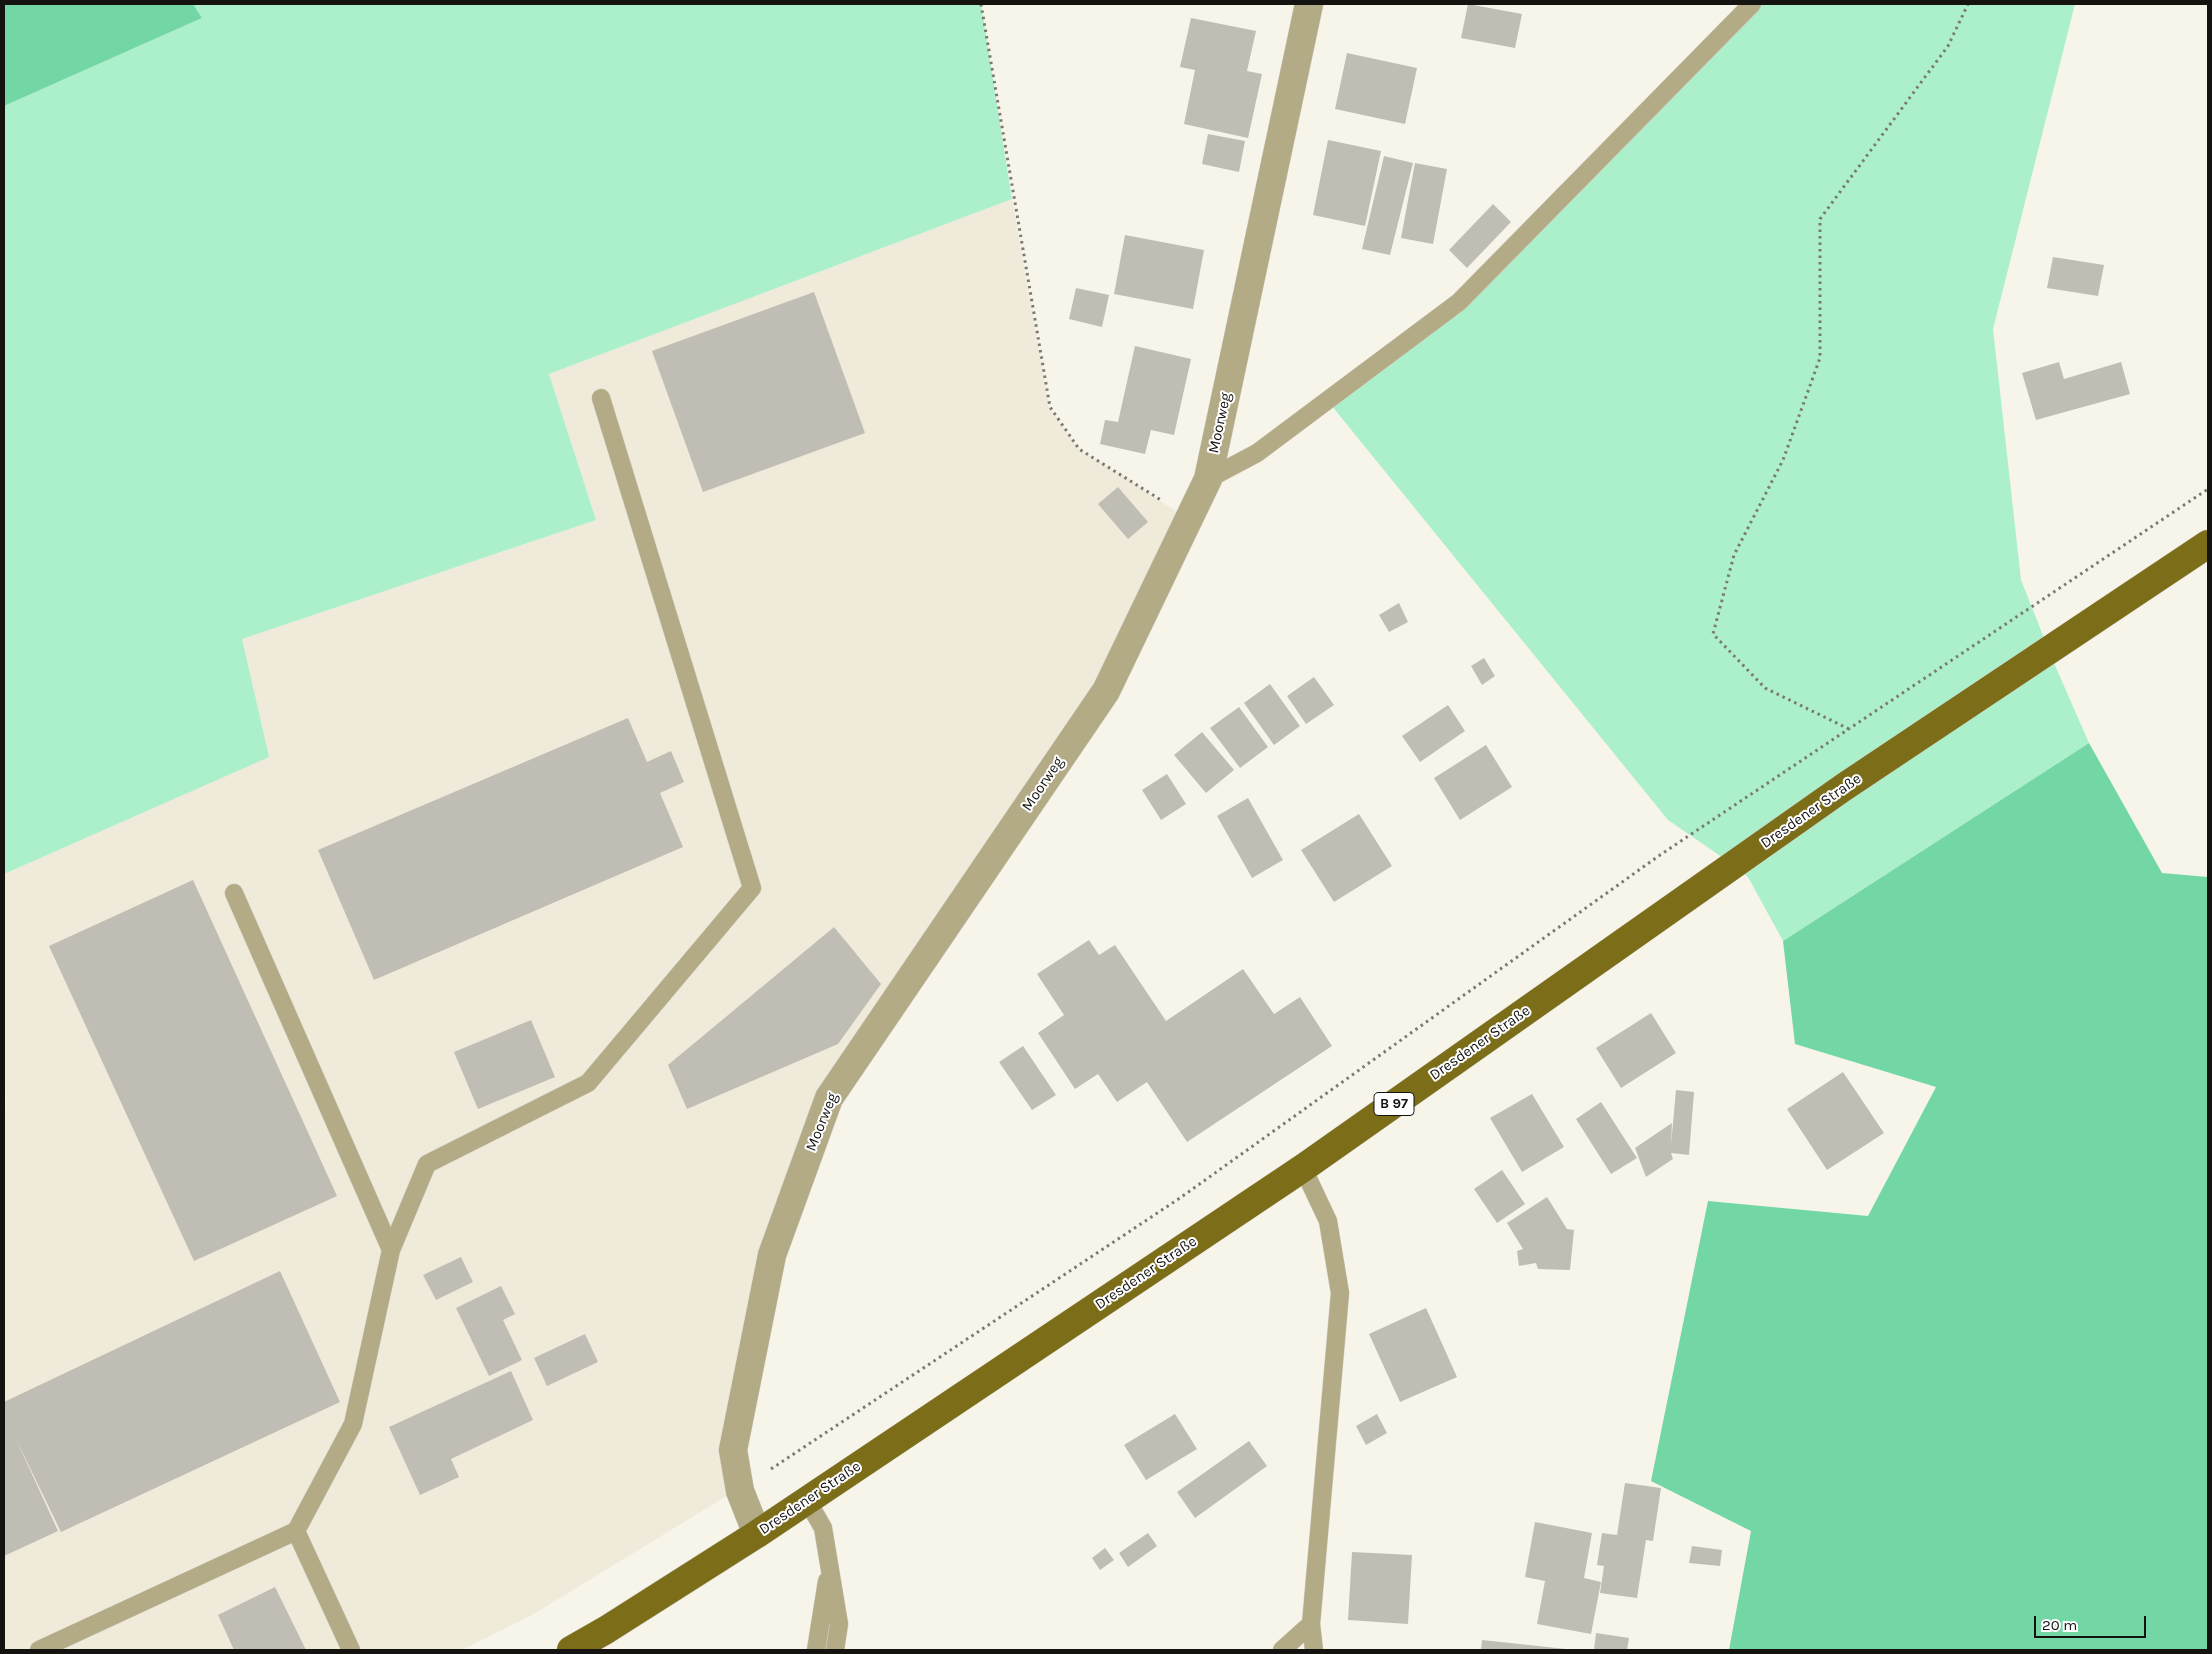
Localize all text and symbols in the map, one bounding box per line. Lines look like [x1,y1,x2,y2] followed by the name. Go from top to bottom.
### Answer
[1205,391,1235,455] street label: Moorweg
[1018,753,1068,815] street label: Moorweg
[1757,770,1865,852] street label: Dresdener Straße
[1426,1002,1534,1084] street label: Dresdener Straße
[802,1090,842,1154] street label: Moorweg
[1374,1092,1414,1116] road number: B 97
[1092,1232,1200,1314] street label: Dresdener Straße
[756,1457,864,1539] street label: Dresdener Straße
[2037,1606,2150,1638] scale bar
[2042,1616,2077,1634] text: 20 m

